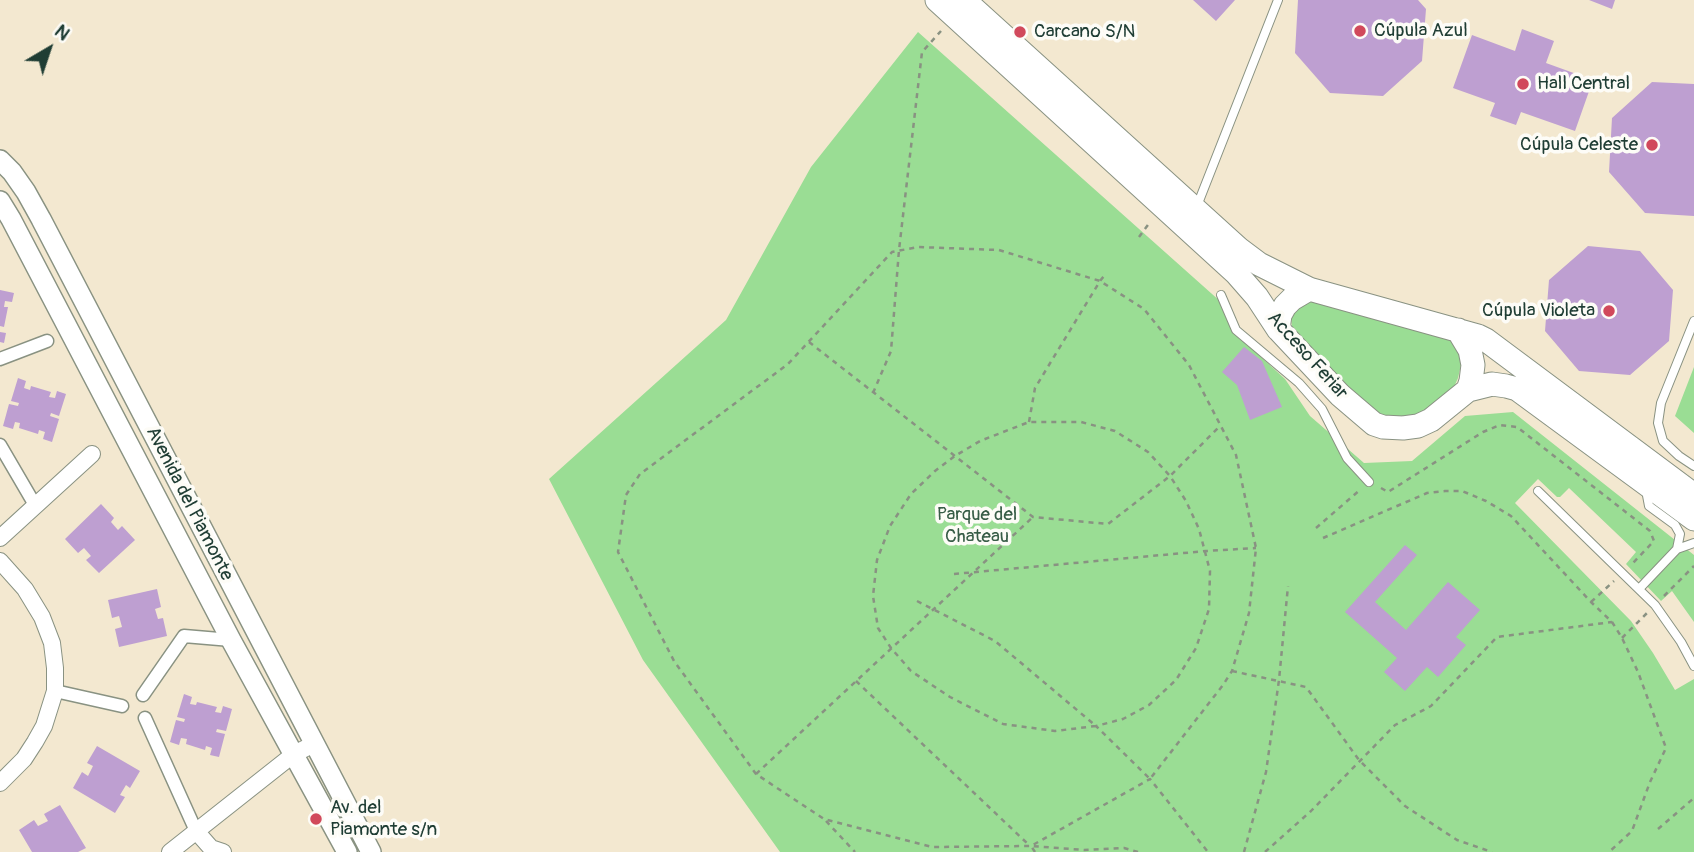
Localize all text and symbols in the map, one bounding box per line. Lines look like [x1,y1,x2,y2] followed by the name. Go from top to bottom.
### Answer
[14,14,84,84] north arrow
[50,19,75,46] text: N
[1374,20,1468,42] place label: Cúpula Azul
[1034,21,1135,43] place label: Carcano S/N
[1352,23,1368,39] marker: Cúpula Azul
[1012,24,1028,40] marker: Carcano S/N
[1537,73,1630,95] place label: Hall Central
[1515,76,1531,92] marker: Hall Central
[1520,134,1638,156] place label: Cúpula Celeste
[1644,137,1660,153] marker: Cúpula Celeste
[1482,300,1595,322] place label: Cúpula Violeta
[1601,303,1617,319] marker: Cúpula Violeta
[1262,308,1352,404] street label: Acceso Feriar
[140,423,238,585] street label: Avenida del Piamonte
[937,504,1017,548] park label: Parque del Chateau
[330,797,437,841] place label: Av. del Piamonte s/n
[308,811,324,827] marker: Av. del Piamonte s/n

